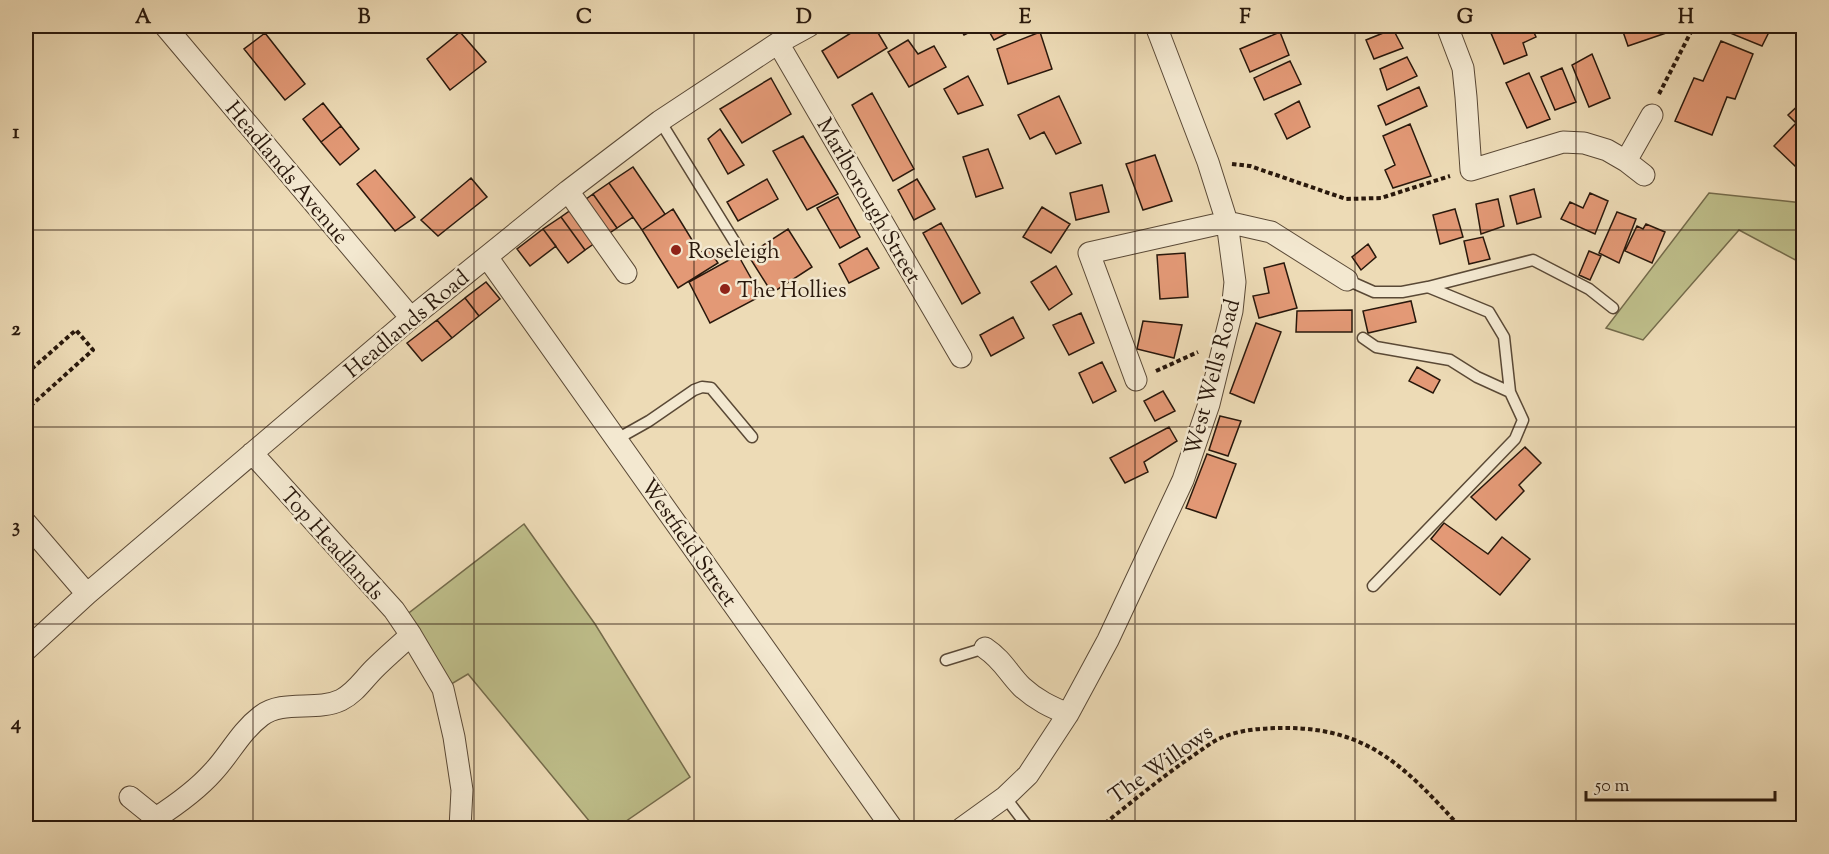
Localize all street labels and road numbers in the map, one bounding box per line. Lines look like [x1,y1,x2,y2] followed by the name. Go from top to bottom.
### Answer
[216,95,355,252] street label: Headlands Avenue
[807,113,928,291] street label: Marlborough Street
[339,263,477,387] street label: Headlands Road
[1178,296,1250,460] street label: West Wells Road
[631,473,744,615] street label: Westfield Street
[271,481,390,609] street label: Top Headlands
[1103,718,1220,813] street label: The Willows

